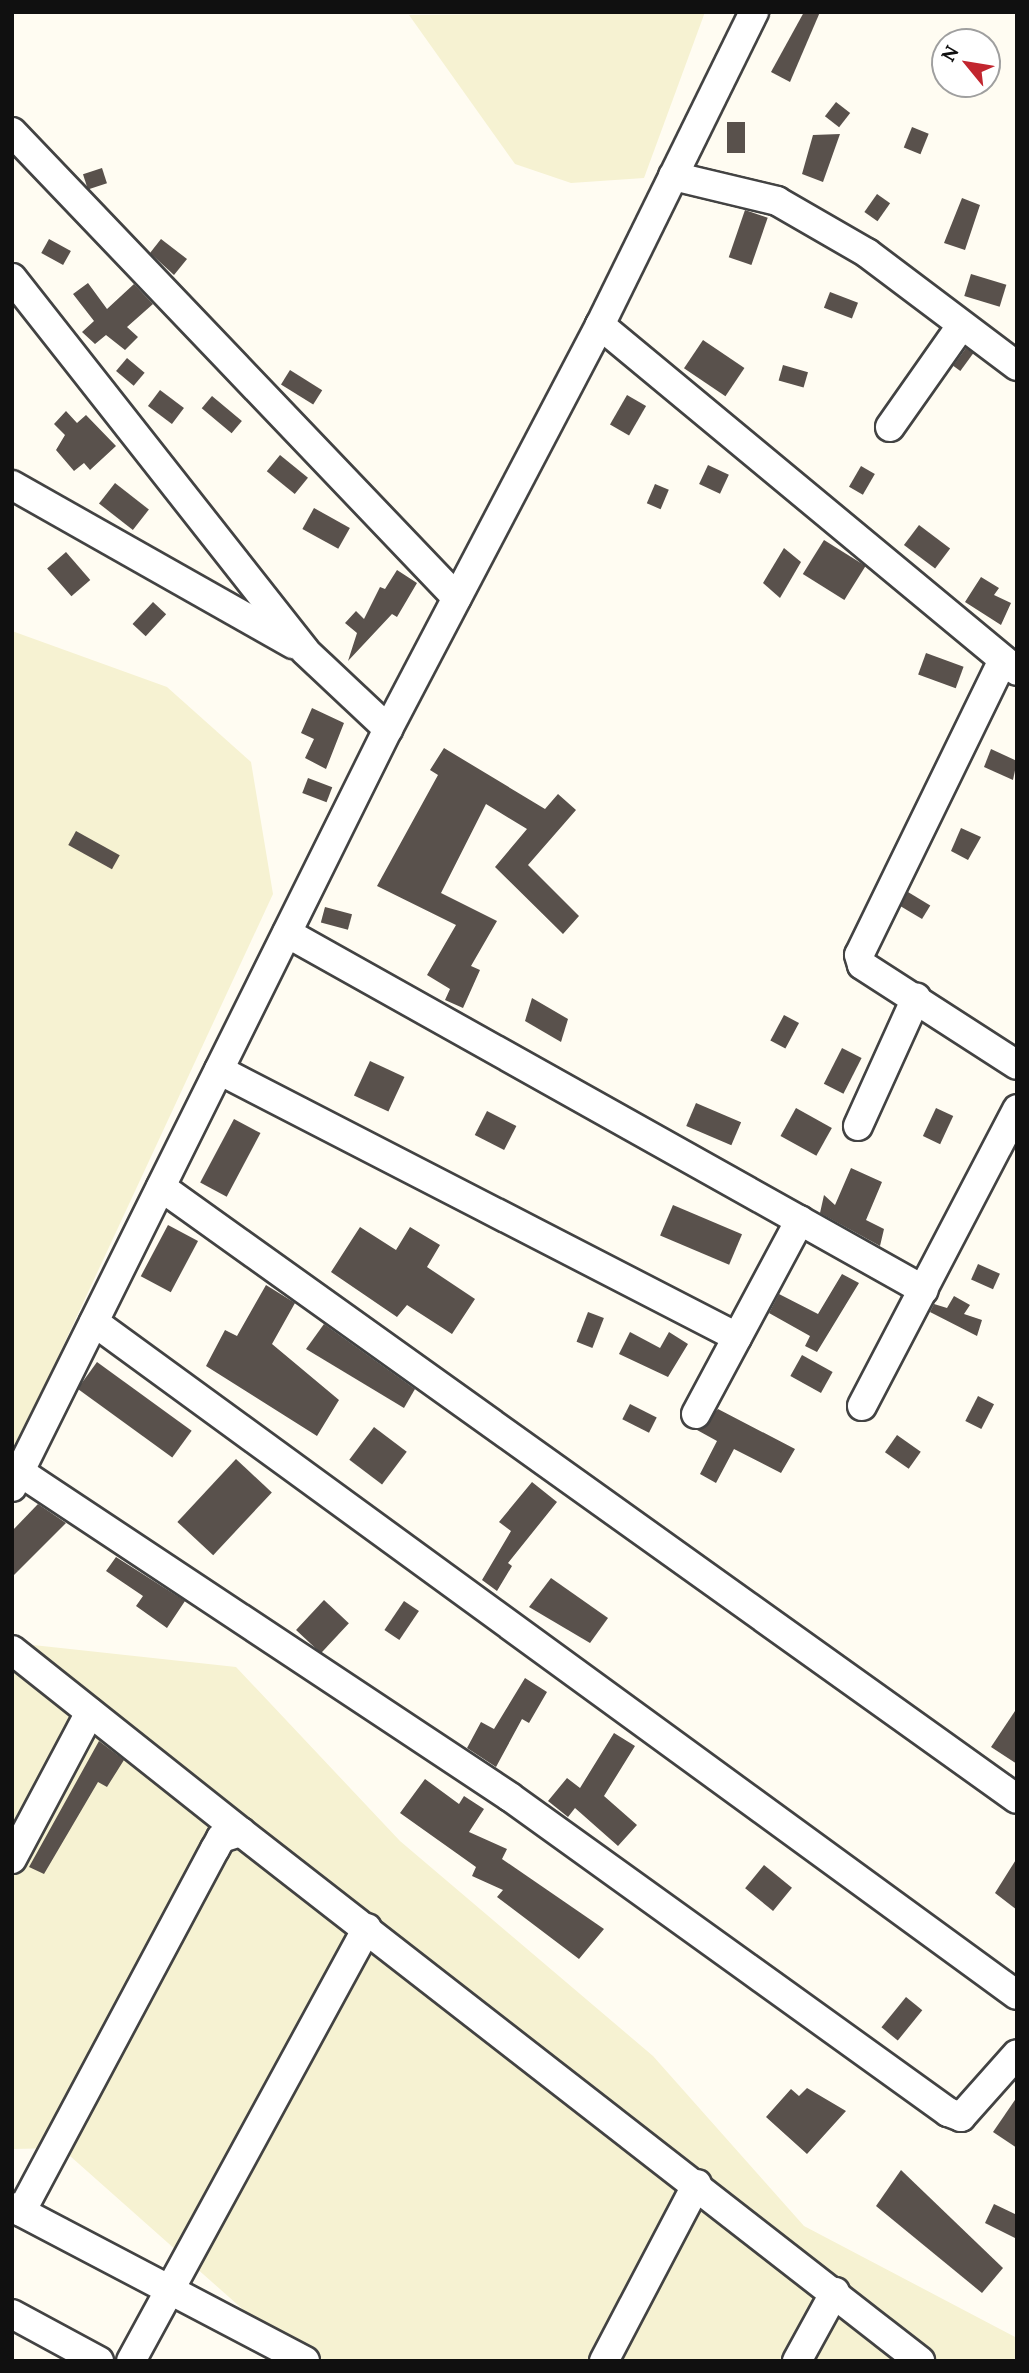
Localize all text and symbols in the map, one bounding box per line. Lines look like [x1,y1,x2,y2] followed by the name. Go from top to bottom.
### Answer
[931,28,1001,98] north arrow
[935,41,964,66] text: N

